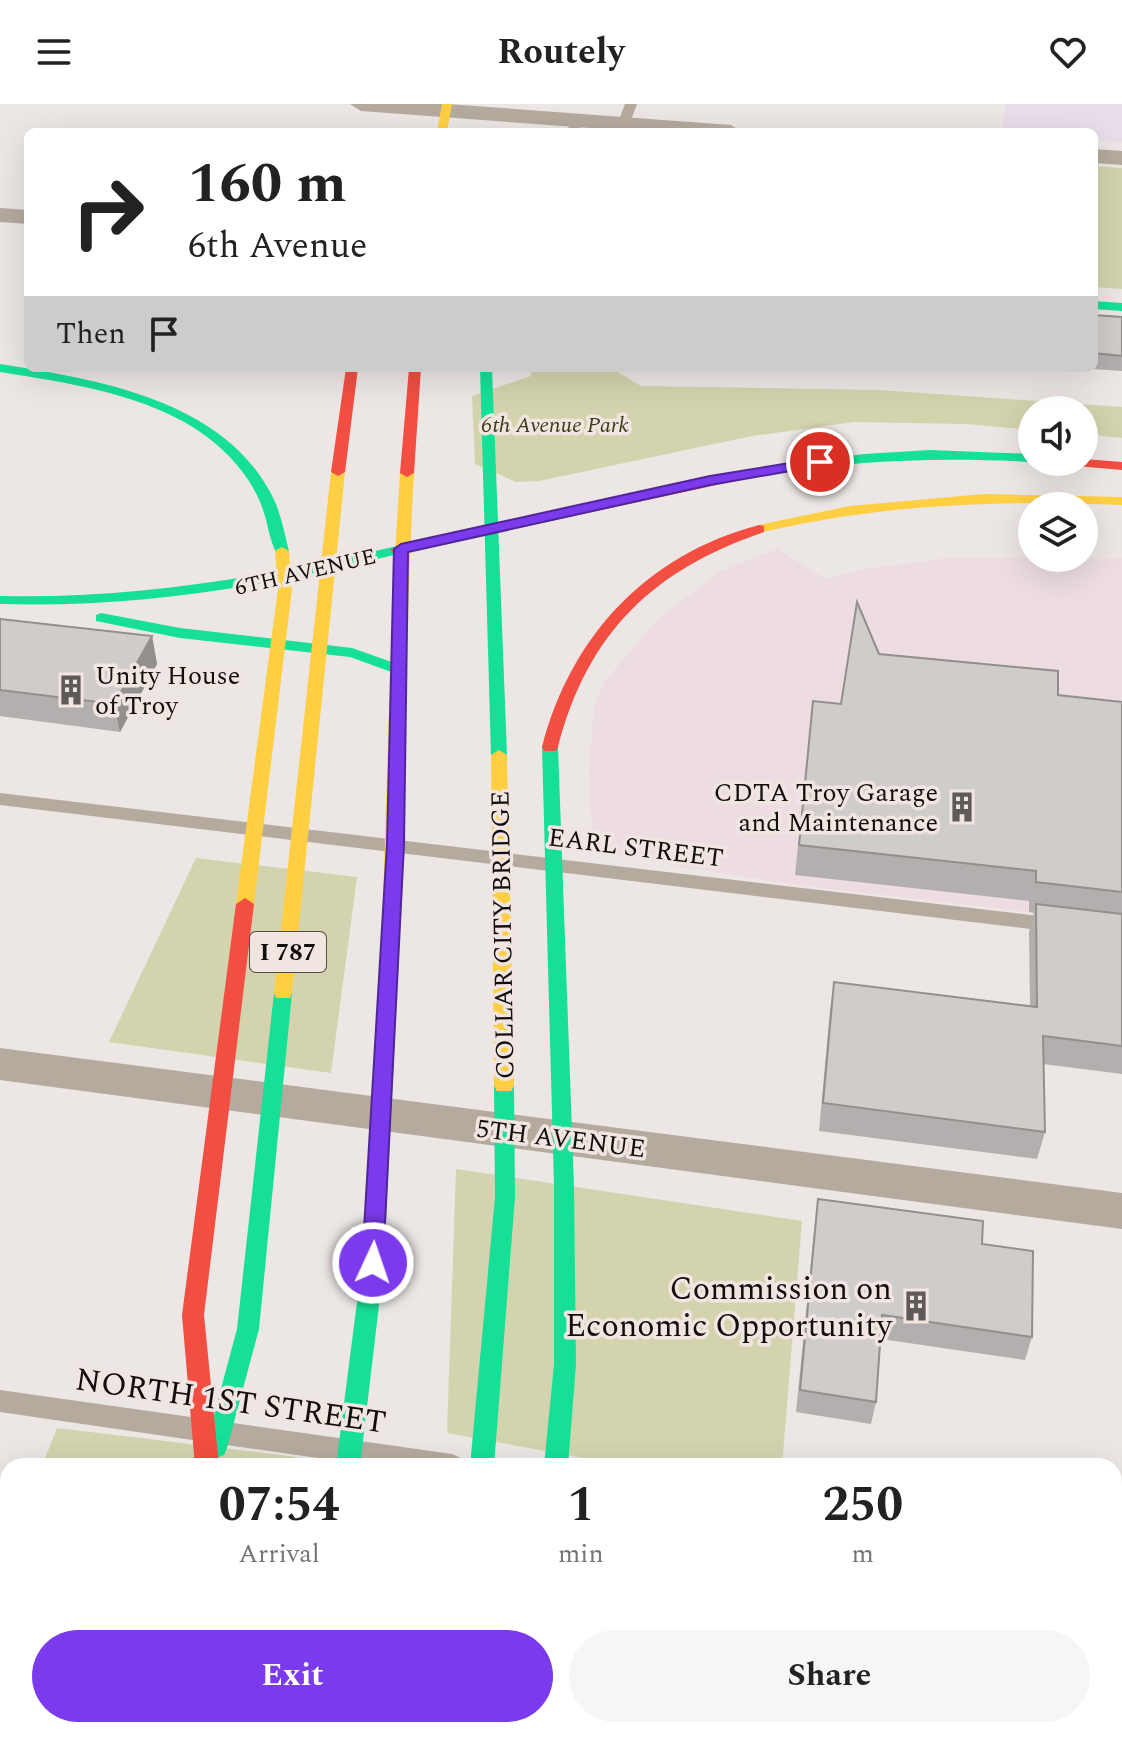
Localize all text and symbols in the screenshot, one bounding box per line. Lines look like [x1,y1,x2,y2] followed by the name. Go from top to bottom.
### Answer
[497,25,625,80] text: Routely
[32,30,76,74] icon: menu
[1046,30,1090,74] icon: heart
[188,142,347,227] text: 160 m
[56,160,160,264] icon: right
[188,219,368,274] text: 6th Avenue
[56,311,126,357] text: Then
[142,312,186,356] icon: arrive
[1018,396,1098,572] map controls
[1018,396,1098,476] button: sound
[481,409,629,442] park label: 6th Avenue Park
[786,428,854,496] pin
[798,440,842,484] icon: arrive
[1018,492,1098,572] button: layers
[232,540,379,605] street label: 6TH AVENUE
[95,656,240,726] place label: Unity House of Troy
[54,673,88,707] building icon: Unity House of Troy
[714,773,938,843] place label: CDTA Troy Garage and Maintenance
[480,790,526,1080] street label: COLLAR CITY BRIDGE
[945,790,979,824] building icon: CDTA Troy Garage and Maintenance
[546,817,726,879] street label: EARL STREET
[250,932,326,972] road number: I 787
[474,1109,648,1169] street label: 5TH AVENUE
[331,1221,415,1305] position arrow
[565,1265,894,1351] place label: Commission on Economic Opportunity
[899,1289,933,1323] building icon: Commission on Economic Opportunity
[72,1355,389,1448] street label: NORTH 1ST STREET
[219,1469,339,1542] text: 07:54
[567,1469,594,1542] text: 1
[822,1469,903,1542] text: 250
[239,1534,320,1574] text: Arrival
[558,1534,604,1574] text: min
[852,1534,874,1574] text: m
[32,1630,553,1722] button: Exit
[569,1630,1090,1722] button: Share

